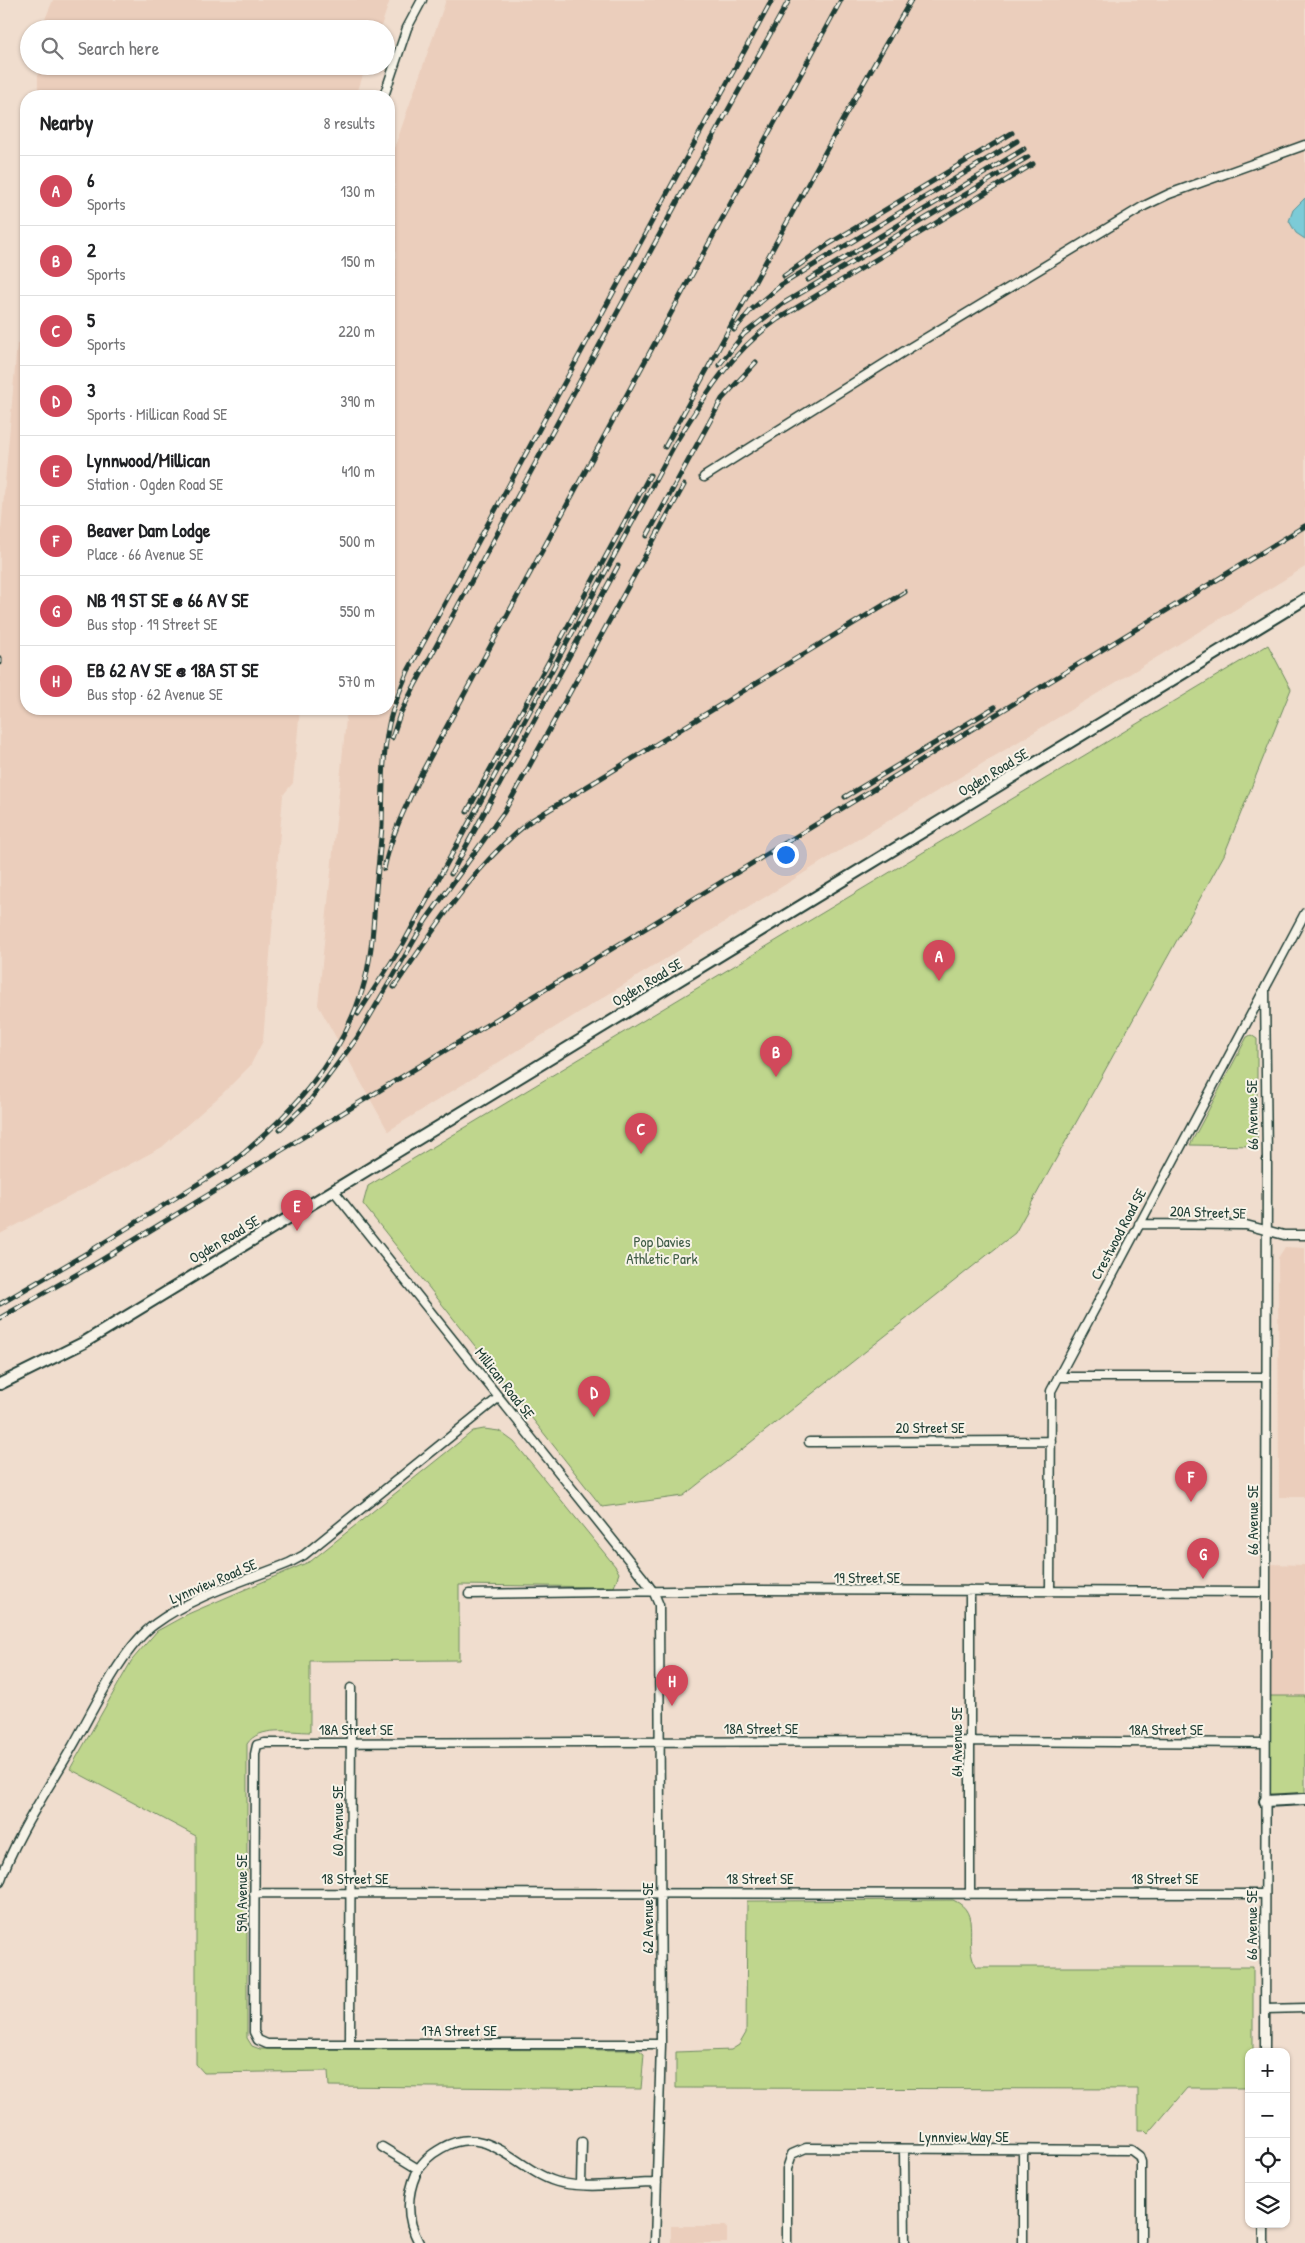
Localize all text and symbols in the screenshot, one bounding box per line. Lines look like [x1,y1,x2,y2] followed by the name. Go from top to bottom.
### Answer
[20,20,395,75] search box
[38,34,66,62] icon: search
[78,35,159,61] text: Search here
[40,108,93,137] text: Nearby
[323,112,375,134] text: 8 results
[87,167,95,193] text: 6
[52,180,60,202] text: A
[340,180,375,202] text: 130 m
[87,193,125,215] text: Sports
[87,237,96,263] text: 2
[52,250,60,272] text: B
[341,250,375,272] text: 150 m
[87,263,125,285] text: Sports
[87,307,95,333] text: 5
[52,320,60,342] text: C
[338,320,375,342] text: 220 m
[87,333,125,355] text: Sports
[87,377,96,403] text: 3
[52,390,60,412] text: D
[340,390,375,412] text: 390 m
[87,403,227,425] text: Sports · Millican Road SE
[87,447,210,473] text: Lynnwood/Millican
[52,460,60,482] text: E
[341,460,375,482] text: 410 m
[87,473,223,495] text: Station · Ogden Road SE
[87,517,210,543] text: Beaver Dam Lodge
[53,530,59,552] text: F
[339,530,375,552] text: 500 m
[87,543,203,565] text: Place · 66 Avenue SE
[87,587,249,613] text: NB 19 ST SE @ 66 AV SE
[52,600,60,622] text: G
[340,600,375,622] text: 550 m
[87,613,218,635] text: Bus stop · 19 Street SE
[87,657,259,683] text: EB 62 AV SE @ 18A ST SE
[52,670,60,692] text: H
[339,670,375,692] text: 570 m
[87,683,223,705] text: Bus stop · 62 Avenue SE
[954,743,1032,801] street label: Ogden Road SE
[773,842,799,868] your location
[923,940,955,981] pin: A
[608,953,686,1011] street label: Ogden Road SE
[760,1036,792,1077] pin: B
[1241,1079,1263,1150] street label: 66 Avenue SE
[625,1113,657,1154] pin: C
[1085,1184,1151,1283] street label: Crestwood Road SE
[281,1190,313,1231] pin: E
[1169,1200,1247,1224] street label: 20A Street SE
[185,1210,263,1268] street label: Ogden Road SE
[626,1231,698,1269] park label: Pop Davies Athletic Park
[470,1343,540,1423] street label: Millican Road SE
[578,1376,610,1417] pin: D
[895,1417,965,1438] street label: 20 Street SE
[1175,1461,1207,1502] pin: F
[1242,1484,1263,1555] street label: 66 Avenue SE
[1187,1538,1219,1579] pin: G
[166,1553,260,1609] street label: Lynnview Road SE
[834,1567,901,1588] street label: 19 Street SE
[656,1665,688,1706] pin: H
[946,1707,967,1777] street label: 64 Avenue SE
[724,1718,799,1739] street label: 18A Street SE
[319,1719,394,1740] street label: 18A Street SE
[1129,1719,1204,1740] street label: 18A Street SE
[327,1785,348,1857] street label: 60 Avenue SE
[231,1854,252,1932] street label: 59A Avenue SE
[321,1868,389,1889] street label: 18 Street SE
[726,1868,794,1889] street label: 18 Street SE
[1131,1868,1199,1889] street label: 18 Street SE
[637,1882,658,1954] street label: 62 Avenue SE
[1241,1889,1262,1960] street label: 66 Avenue SE
[421,2020,497,2041] street label: 17A Street SE
[1245,2048,1290,2228] map controls
[1245,2048,1290,2093] button: +
[1245,2093,1290,2138] button: −
[919,2126,1009,2147] street label: Lynnview Way SE
[1245,2138,1290,2183] button: locate
[1245,2183,1290,2228] button: layers

